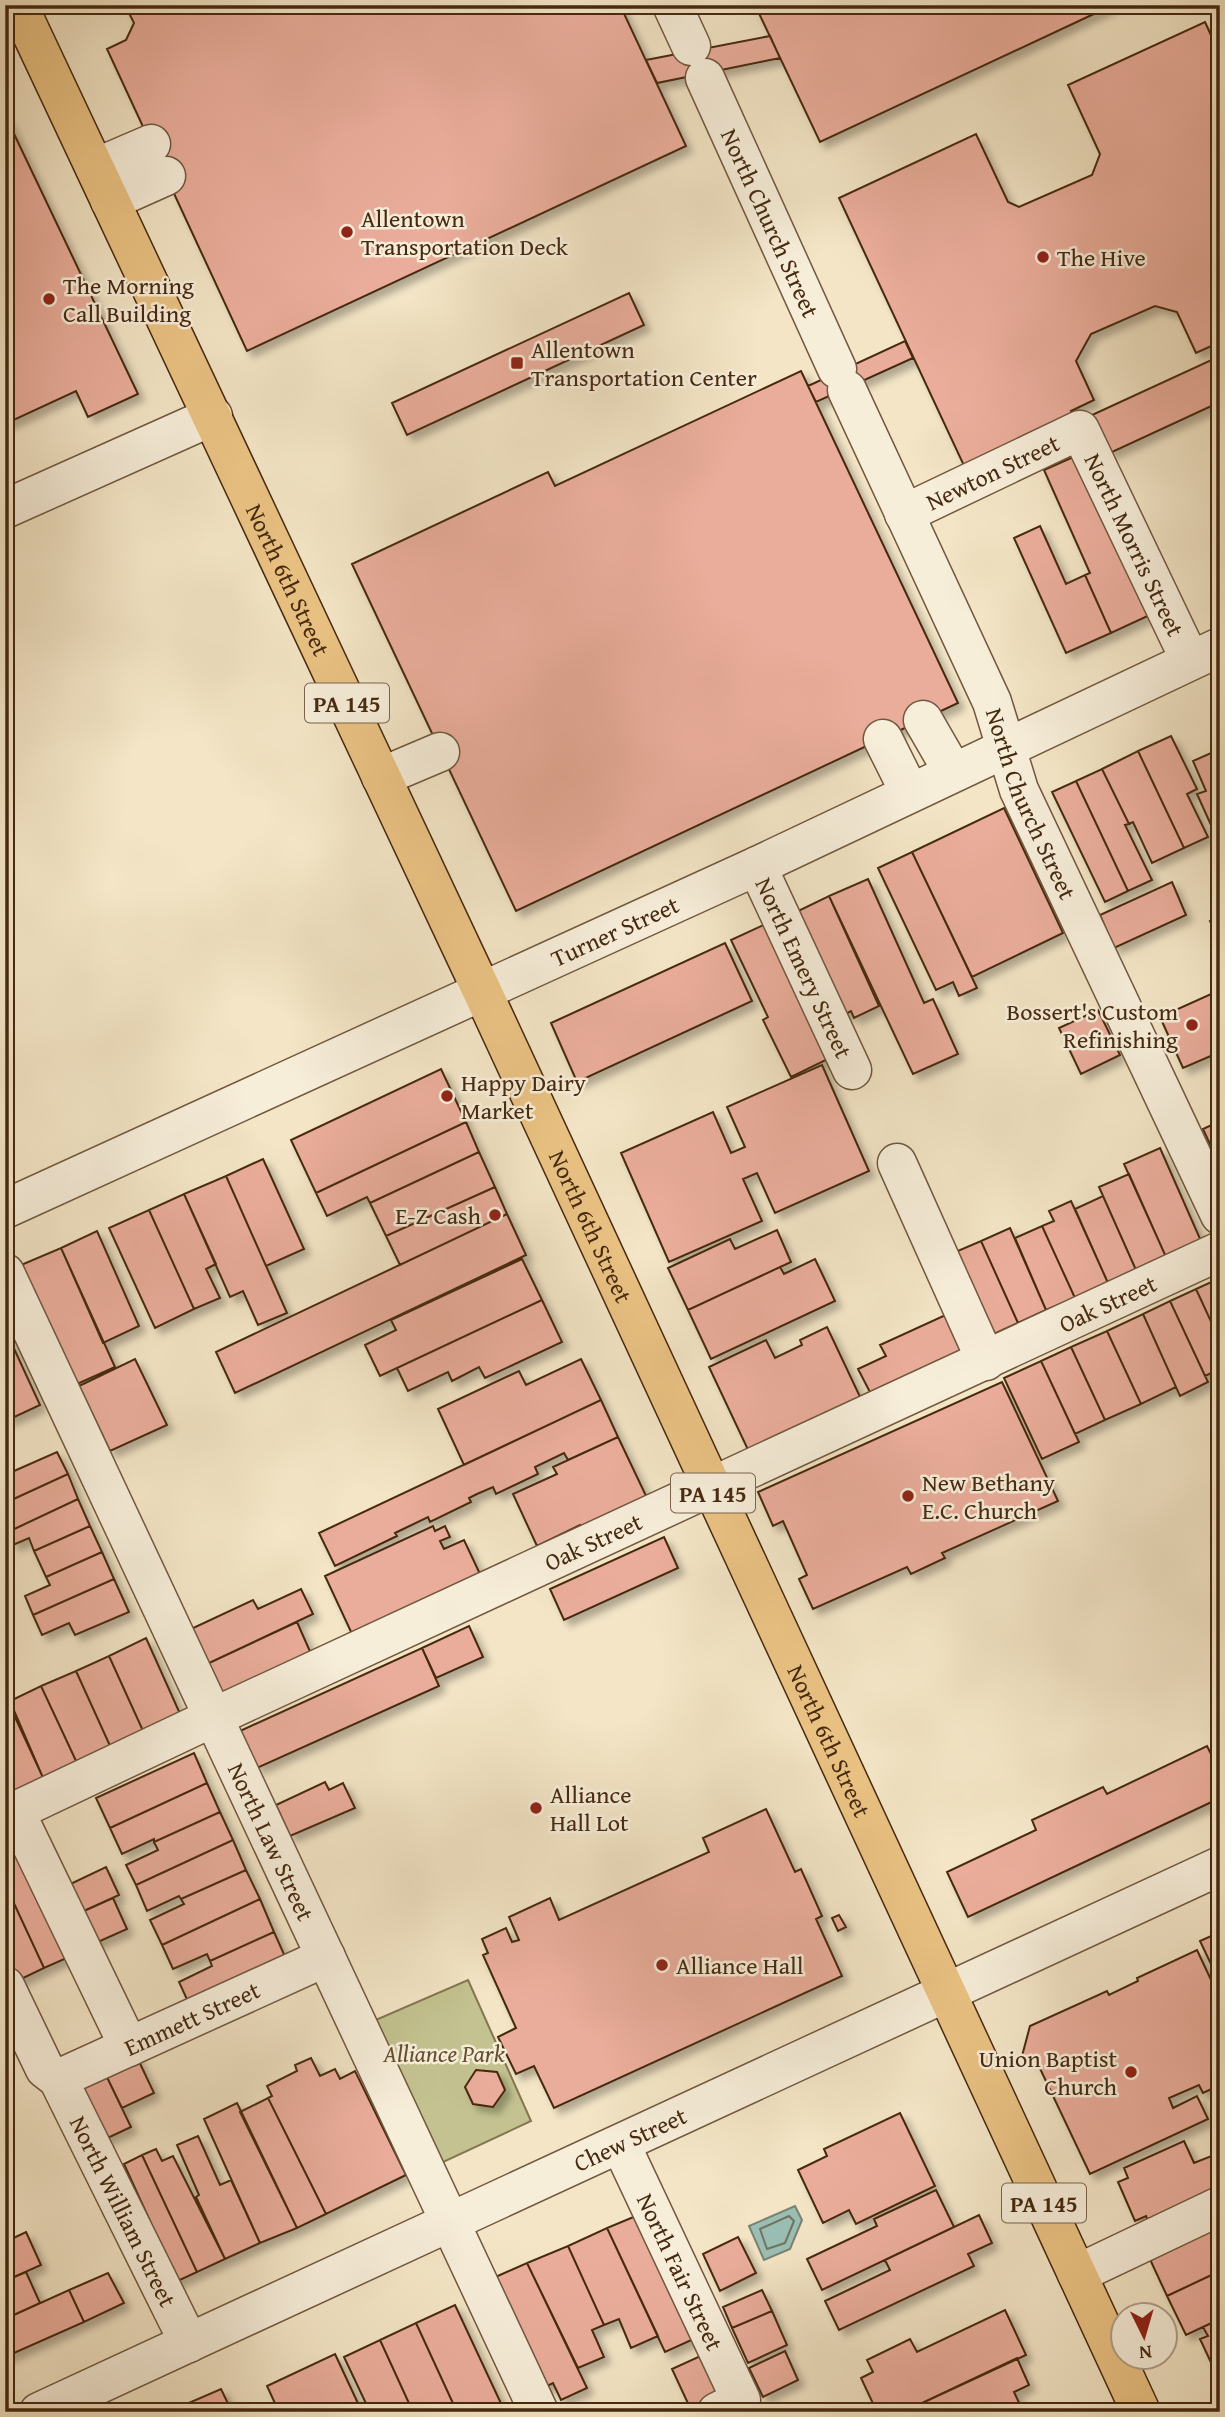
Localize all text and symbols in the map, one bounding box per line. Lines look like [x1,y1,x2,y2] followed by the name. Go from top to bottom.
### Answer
[713,123,829,323] street label: North Church Street
[361,201,569,264] place label: Allentown Transportation Deck
[339,224,355,240] marker: Allentown Transportation Deck
[1057,240,1146,275] place label: The Hive
[1035,249,1051,265] marker: The Hive
[63,268,194,331] place label: The Morning Call Building
[41,291,57,307] marker: The Morning Call Building
[531,332,757,395] place label: Allentown Transportation Center
[509,355,525,371] marker: Allentown Transportation Center
[920,425,1066,519] street label: Newton Street
[1076,447,1194,642] street label: North Morris Street
[237,498,339,662] street label: North 6th Street
[305,684,389,722] road number: PA 145
[977,704,1086,905] street label: North Church Street
[747,871,862,1064] street label: North Emery Street
[545,886,685,975] street label: Turner Street
[1007,994,1178,1057] place label: Bossert's Custom Refinishing
[1184,1017,1200,1033] marker: Bossert's Custom Refinishing
[461,1065,586,1128] place label: Happy Dairy Market
[439,1088,455,1104] marker: Happy Dairy Market
[541,1144,642,1309] street label: North 6th Street
[395,1198,482,1233] place label: E-Z Cash
[487,1207,503,1223] marker: E-Z Cash
[1053,1265,1163,1341] street label: Oak Street
[922,1465,1055,1528] place label: New Bethany E.C. Church
[671,1474,755,1512] road number: PA 145
[900,1488,916,1504] marker: New Bethany E.C. Church
[538,1503,648,1579] street label: Oak Street
[779,1659,880,1823] street label: North 6th Street
[219,1757,324,1927] street label: North Law Street
[550,1777,632,1840] place label: Alliance Hall Lot
[528,1800,544,1816] marker: Alliance Hall Lot
[676,1948,804,1983] place label: Alliance Hall
[654,1957,670,1973] marker: Alliance Hall
[118,1972,266,2064] street label: Emmett Street
[382,2036,505,2071] park label: Alliance Park
[979,2041,1118,2104] place label: Union Baptist Church
[1123,2064,1139,2080] marker: Union Baptist Church
[568,2097,693,2180] street label: Chew Street
[61,2109,186,2313] street label: North William Street
[1002,2184,1086,2222] road number: PA 145
[629,2187,733,2356] street label: North Fair Street
[1110,2302,1180,2372] north arrow
[1138,2338,1153,2367] text: N

